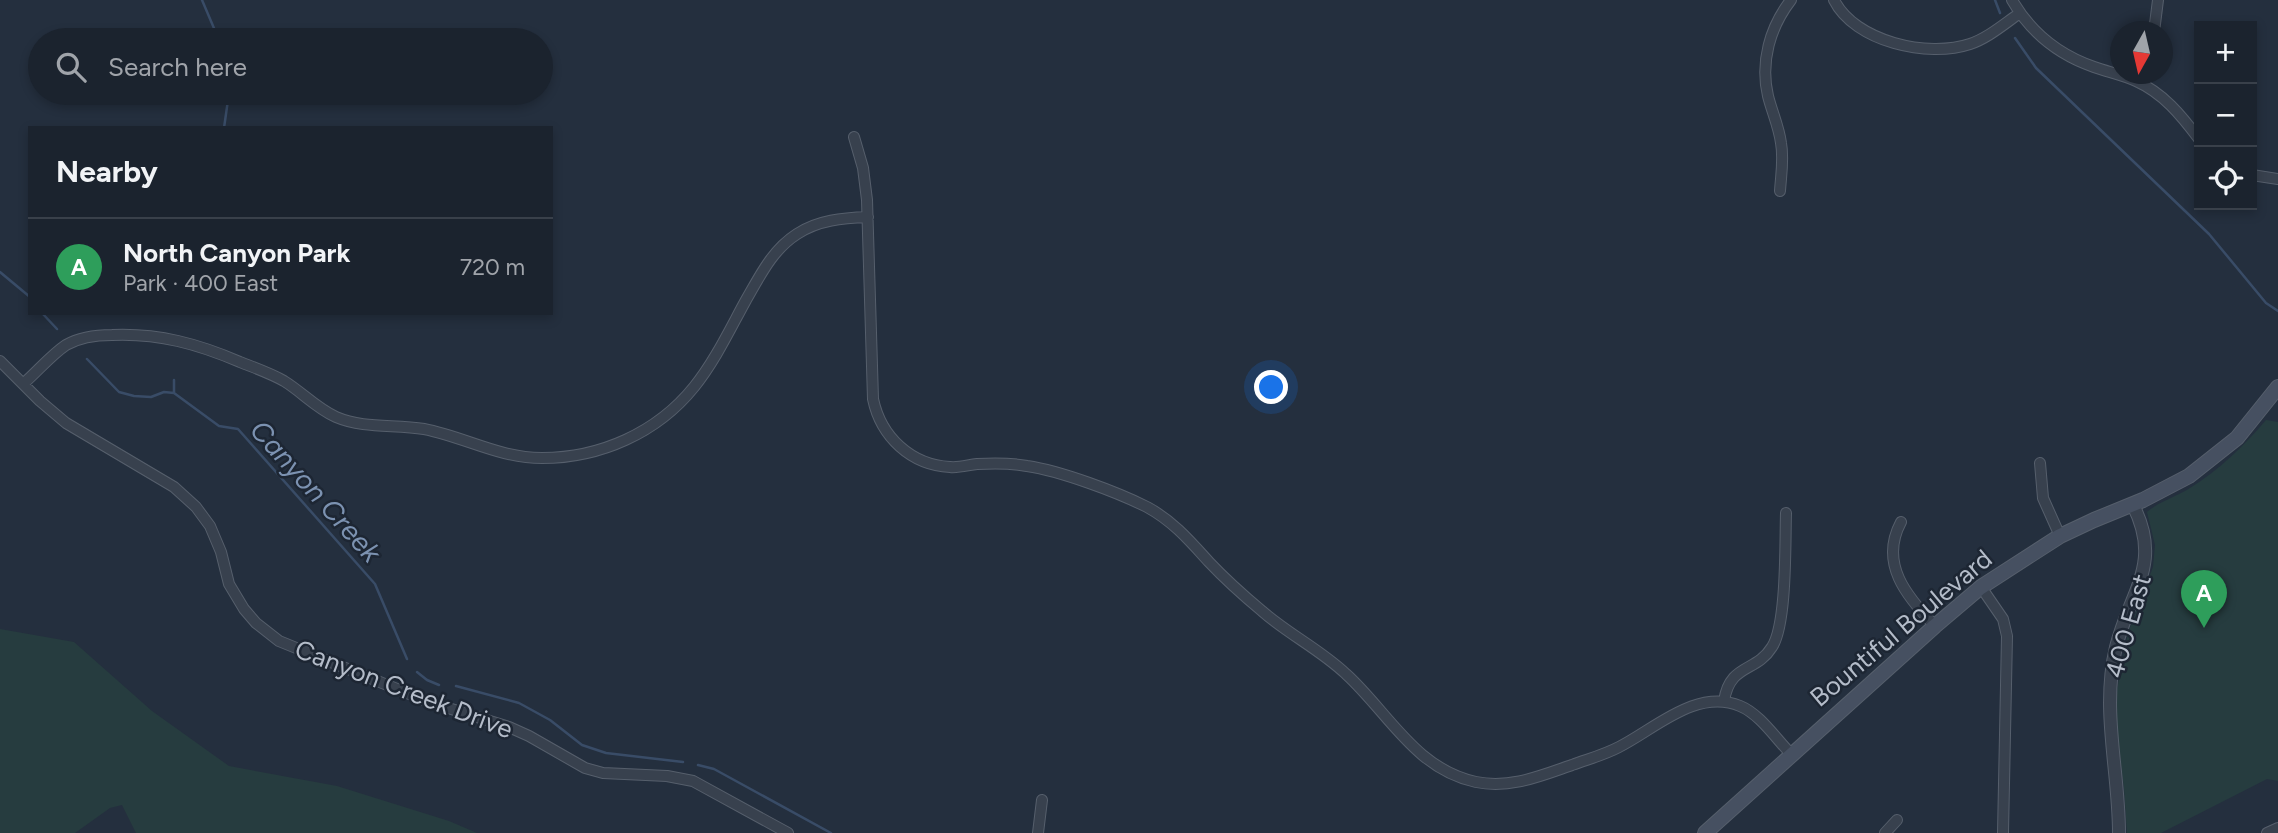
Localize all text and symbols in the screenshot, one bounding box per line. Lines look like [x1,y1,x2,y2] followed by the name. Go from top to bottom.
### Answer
[2110,21,2173,84] north arrow
[2194,21,2257,210] map controls
[2194,21,2257,84] button: +
[28,28,553,105] search box
[52,48,90,86] icon: search
[108,51,247,83] text: Search here
[2194,84,2257,147] button: −
[2194,147,2257,210] button: locate
[56,153,158,190] text: Nearby
[123,237,350,269] text: North Canyon Park
[71,253,87,281] text: A
[460,253,525,281] text: 720 m
[123,269,278,297] text: Park · 400 East
[1254,370,1288,404] your location
[243,413,390,570] water label: Canyon Creek
[1804,543,1998,713] street label: Bountiful Boulevard
[2098,570,2158,682] street label: 400 East
[2181,570,2227,628] pin: A
[291,633,517,745] street label: Canyon Creek Drive

